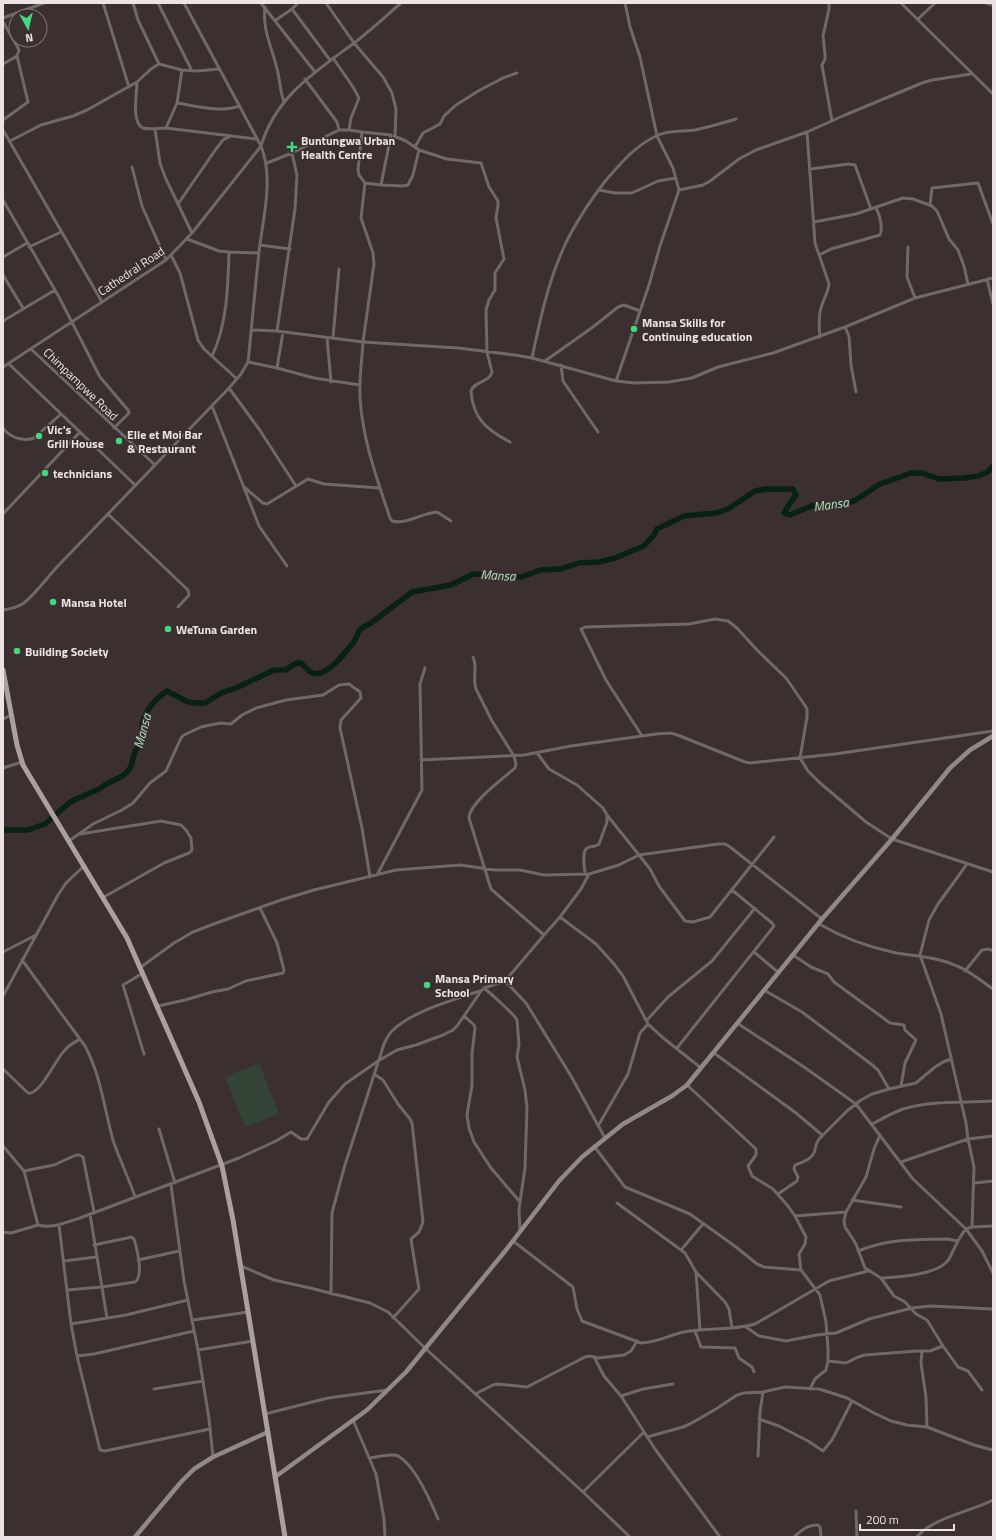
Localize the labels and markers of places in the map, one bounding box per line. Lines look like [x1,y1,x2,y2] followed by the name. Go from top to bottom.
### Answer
[301,131,395,164] place label: Buntungwa Urban Health Centre
[286,141,298,153] marker: Buntungwa Urban Health Centre
[642,313,752,346] place label: Mansa Skills for Continuing education
[629,324,639,334] marker: Mansa Skills for Continuing education
[47,420,104,453] place label: Vic's Grill House
[127,425,203,458] place label: Elle et Moi Bar & Restaurant
[34,431,44,441] marker: Vic's Grill House
[114,436,124,446] marker: Elle et Moi Bar & Restaurant
[53,464,112,483] place label: technicians
[40,468,50,478] marker: technicians
[61,593,127,612] place label: Mansa Hotel
[48,597,58,607] marker: Mansa Hotel
[176,620,257,639] place label: WeTuna Garden
[163,624,173,634] marker: WeTuna Garden
[25,642,109,661] place label: Building Society
[12,646,22,656] marker: Building Society
[435,969,514,1002] place label: Mansa Primary School
[422,980,432,990] marker: Mansa Primary School

